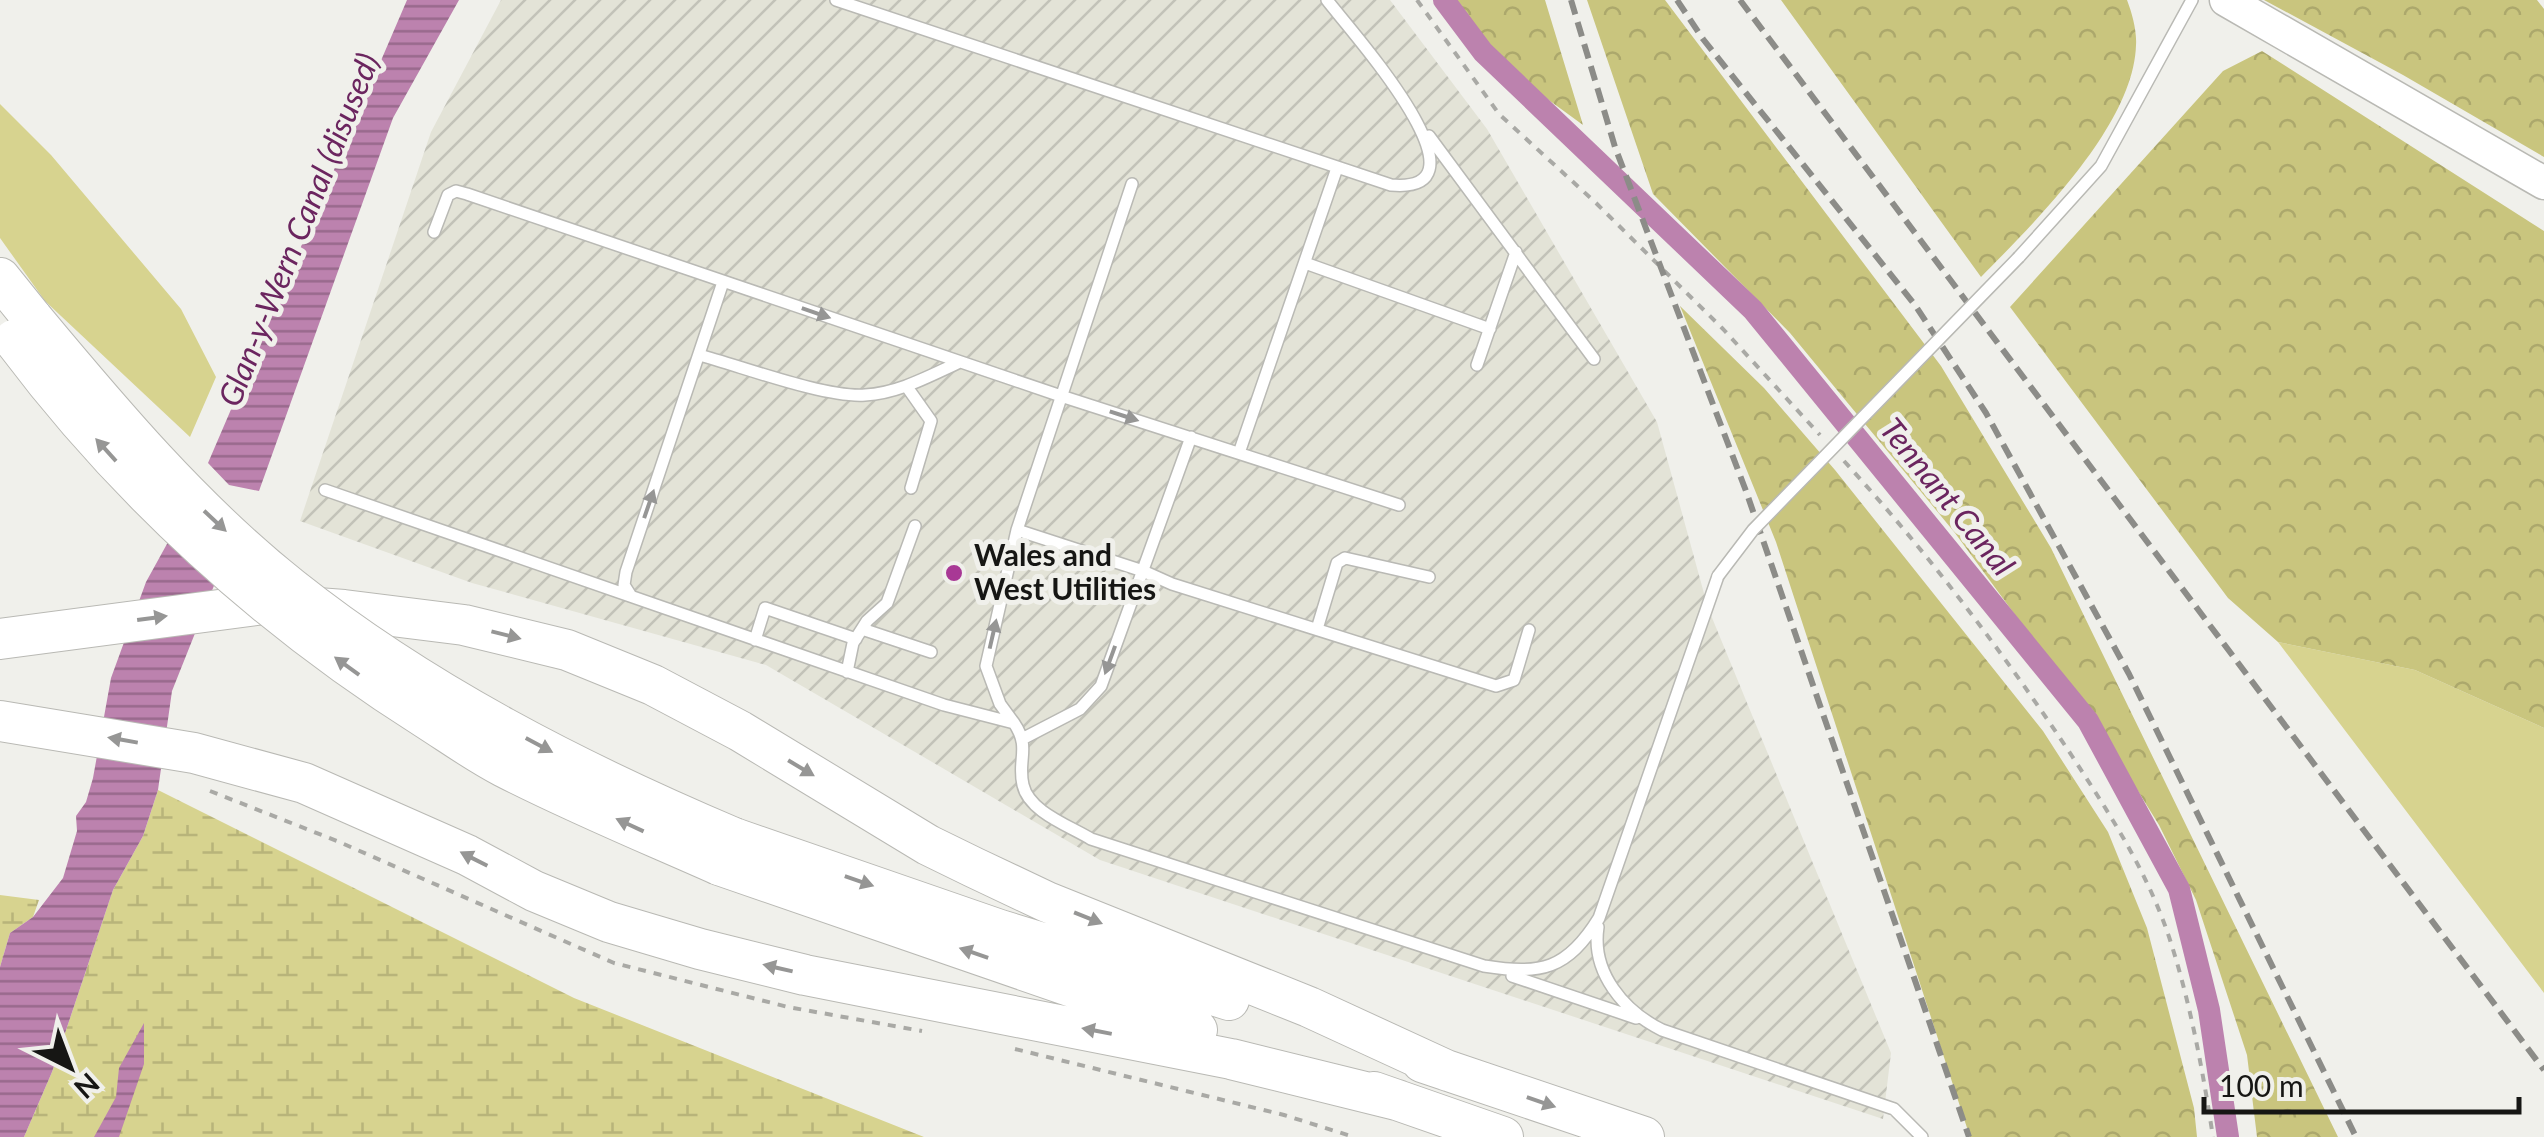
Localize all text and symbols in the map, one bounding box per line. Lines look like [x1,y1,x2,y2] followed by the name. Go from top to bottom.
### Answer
[209,47,386,412] water label: Glan-y-Wern Canal (disused)
[801,307,831,322] one-way arrow
[1109,409,1140,424] one-way arrow
[1873,409,2024,583] water label: Tennant Canal
[95,438,117,463] one-way arrow
[642,489,657,519] one-way arrow
[203,509,227,532] one-way arrow
[974,536,1156,606] place label: Wales and West Utilities
[943,562,965,584] marker: Wales and West Utilities
[137,609,168,625] one-way arrow
[986,618,1001,649] one-way arrow
[491,628,522,644] one-way arrow
[1102,646,1117,676] one-way arrow
[334,657,361,676] one-way arrow
[106,732,138,748] one-way arrow
[524,736,553,753] one-way arrow
[787,759,815,776] one-way arrow
[615,817,644,834] one-way arrow
[459,851,488,868] one-way arrow
[845,874,875,889] one-way arrow
[1074,911,1104,927] one-way arrow
[959,945,989,960] one-way arrow
[762,960,793,975] one-way arrow
[20,1017,120,1117] north arrow
[1081,1023,1112,1039] one-way arrow
[2204,1052,2519,1114] scale bar
[68,1066,107,1106] text: N
[2219,1067,2304,1103] text: 100 m
[1526,1095,1556,1110] one-way arrow

